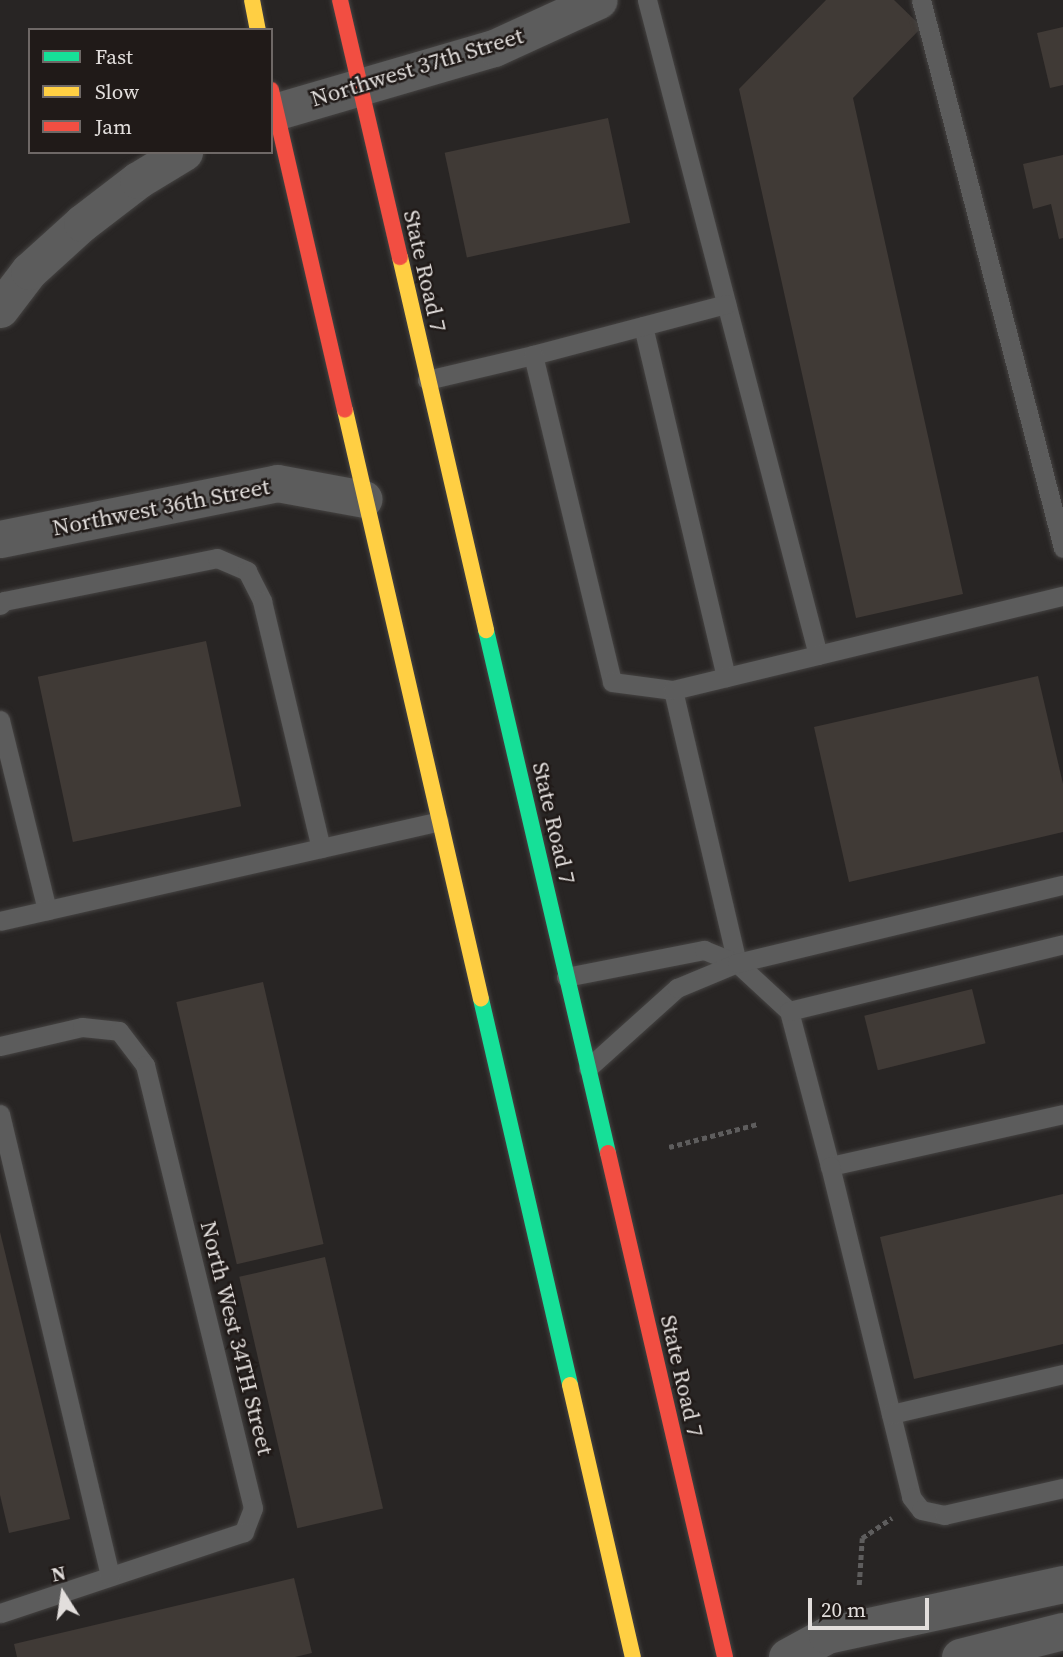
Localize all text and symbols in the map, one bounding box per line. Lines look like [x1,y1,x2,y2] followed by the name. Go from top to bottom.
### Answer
[307,22,527,112] street label: Northwest 37th Street
[28,28,273,154] legend
[95,42,133,71] text: Fast
[95,77,139,106] text: Slow
[95,112,132,141] text: Jam
[398,207,452,335] street label: State Road 7
[50,472,272,542] street label: Northwest 36th Street
[527,759,581,887] street label: State Road 7
[194,1218,280,1458] street label: North West 34TH Street
[655,1312,709,1440] street label: State Road 7
[28,1559,98,1629] north arrow
[49,1559,68,1588] text: N
[811,1584,932,1628] scale bar
[821,1595,866,1624] text: 20 m

